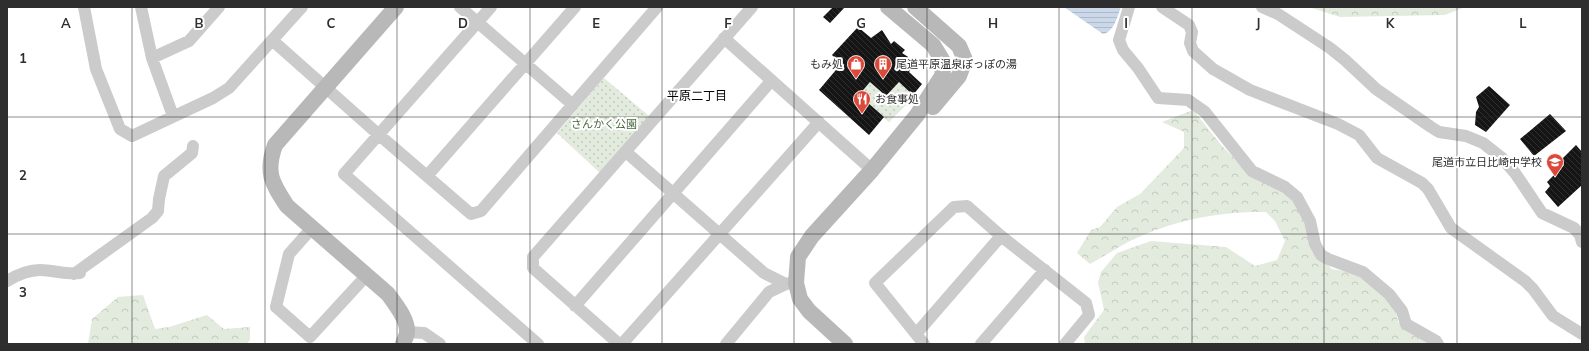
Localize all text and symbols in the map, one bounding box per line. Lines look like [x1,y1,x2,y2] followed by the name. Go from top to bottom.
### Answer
[61,15,71,31] text: A
[195,15,204,31] text: B
[327,15,336,31] text: C
[458,15,468,31] text: D
[592,15,600,31] text: E
[724,15,732,31] text: F
[856,15,866,31] text: G
[988,15,998,31] text: H
[1124,15,1128,31] text: I
[1256,15,1260,31] text: J
[1386,15,1396,31] text: K
[1519,15,1527,31] text: L
[19,50,27,66] text: 1
[846,54,866,79] shop icon: もみ処
[873,54,893,79] building icon: 尾道平原温泉ぽっぽの湯
[810,57,843,71] place label: もみ処
[896,57,1017,71] place label: 尾道平原温泉ぽっぽの湯
[667,88,727,103] district label: 平原二丁目
[852,89,872,114] restaurant icon: お食事処
[875,92,919,106] place label: お食事処
[571,117,637,131] park label: さんかく公園
[1545,152,1565,177] school or university icon: 尾道市立日比崎中学校
[1432,155,1542,169] place label: 尾道市立日比崎中学校
[19,167,27,183] text: 2
[19,284,27,300] text: 3

